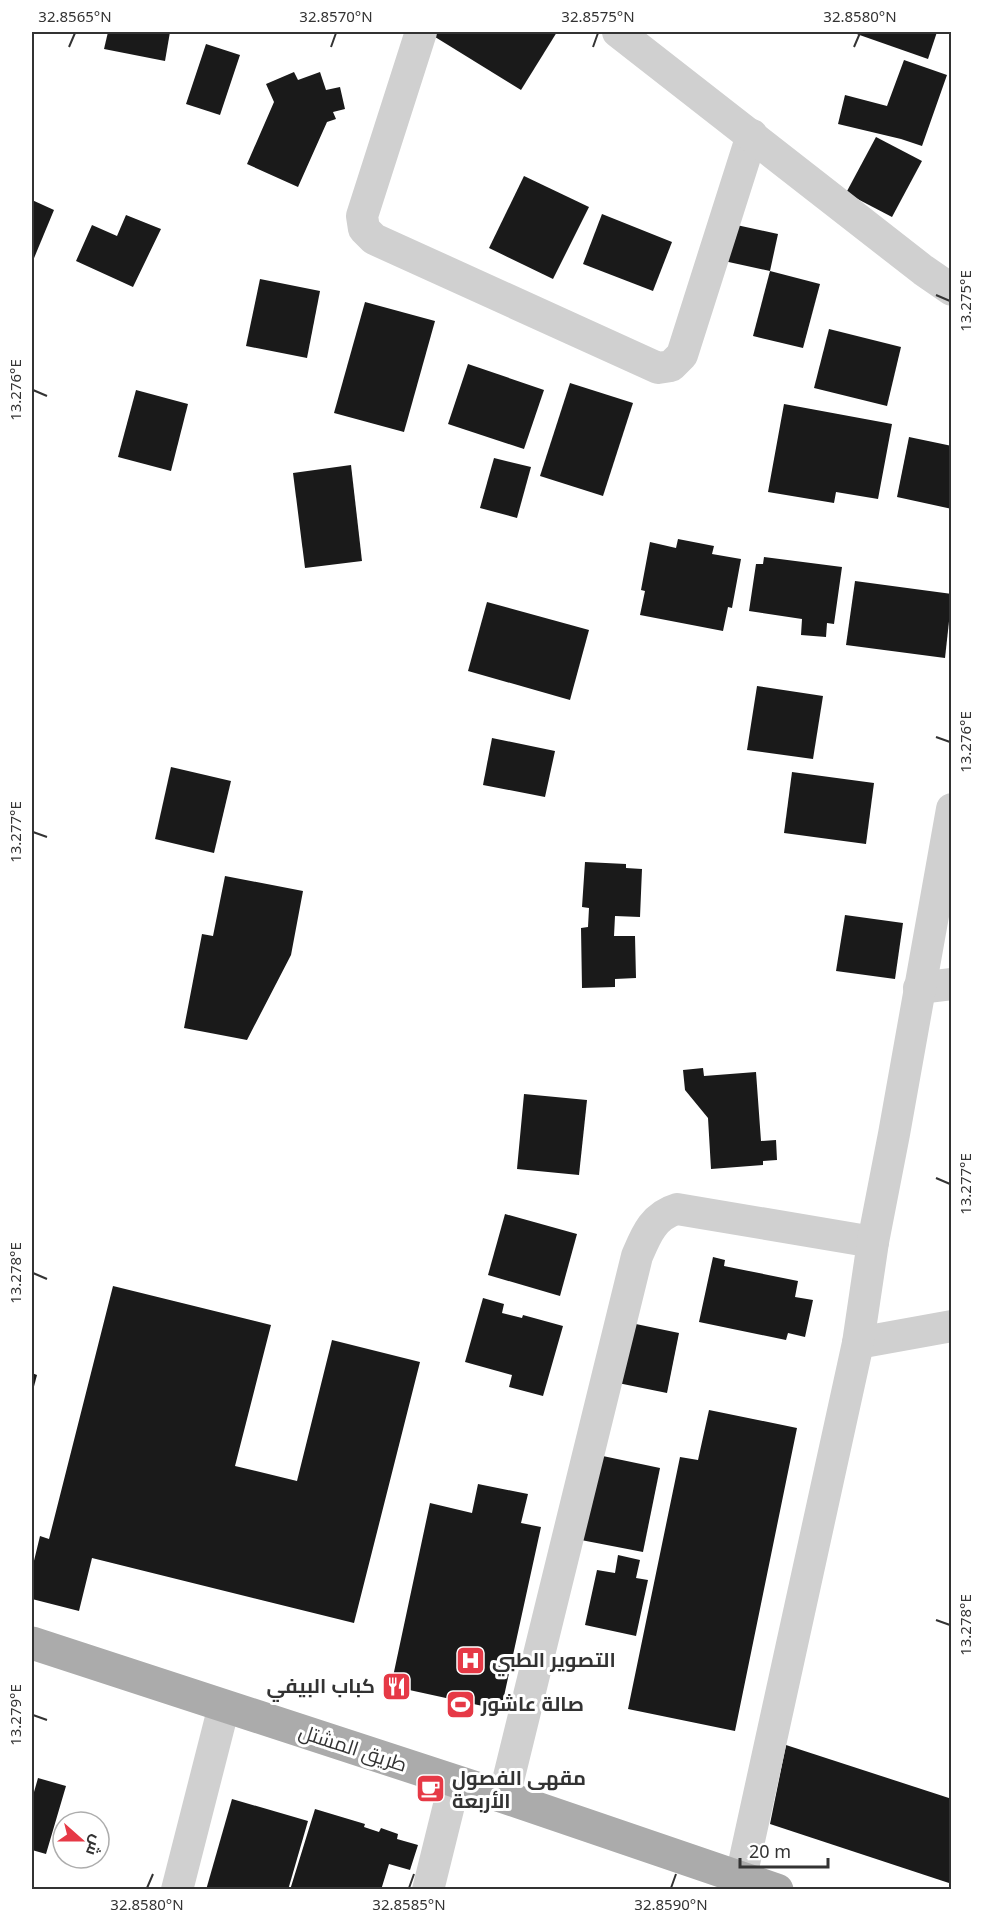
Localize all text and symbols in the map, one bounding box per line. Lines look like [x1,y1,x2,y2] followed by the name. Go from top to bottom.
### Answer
[38,6,112,26] text: 32.8565°N
[299,6,373,26] text: 32.8570°N
[561,6,635,26] text: 32.8575°N
[823,6,897,26] text: 32.8580°N
[955,270,975,332] text: 13.275°E
[5,359,25,421] text: 13.276°E
[955,711,975,773] text: 13.276°E
[5,801,25,863] text: 13.277°E
[955,1153,975,1215] text: 13.277°E
[5,1242,25,1304] text: 13.278°E
[955,1594,975,1656] text: 13.278°E
[455,1644,487,1676] hospital icon: التصوير الطبي
[492,1646,616,1677] place label: التصوير الطبي
[380,1670,412,1702] restaurant icon: كباب البيفي
[266,1672,375,1702] place label: كباب البيفي
[5,1684,25,1746] text: 13.279°E
[444,1688,476,1720] sports icon: صالة عاشور
[480,1690,584,1717] place label: صالة عاشور
[296,1717,411,1778] street label: طريق المشتل
[452,1764,586,1814] place label: مقهى الفصول الأربعة
[415,1773,447,1805] cafe icon: مقهى الفصول الأربعة
[51,1810,111,1870] north arrow
[740,1831,828,1869] scale bar
[81,1832,109,1859] text: ش
[749,1839,791,1863] text: 20 m
[110,1894,184,1914] text: 32.8580°N
[372,1894,446,1914] text: 32.8585°N
[634,1894,708,1914] text: 32.8590°N

